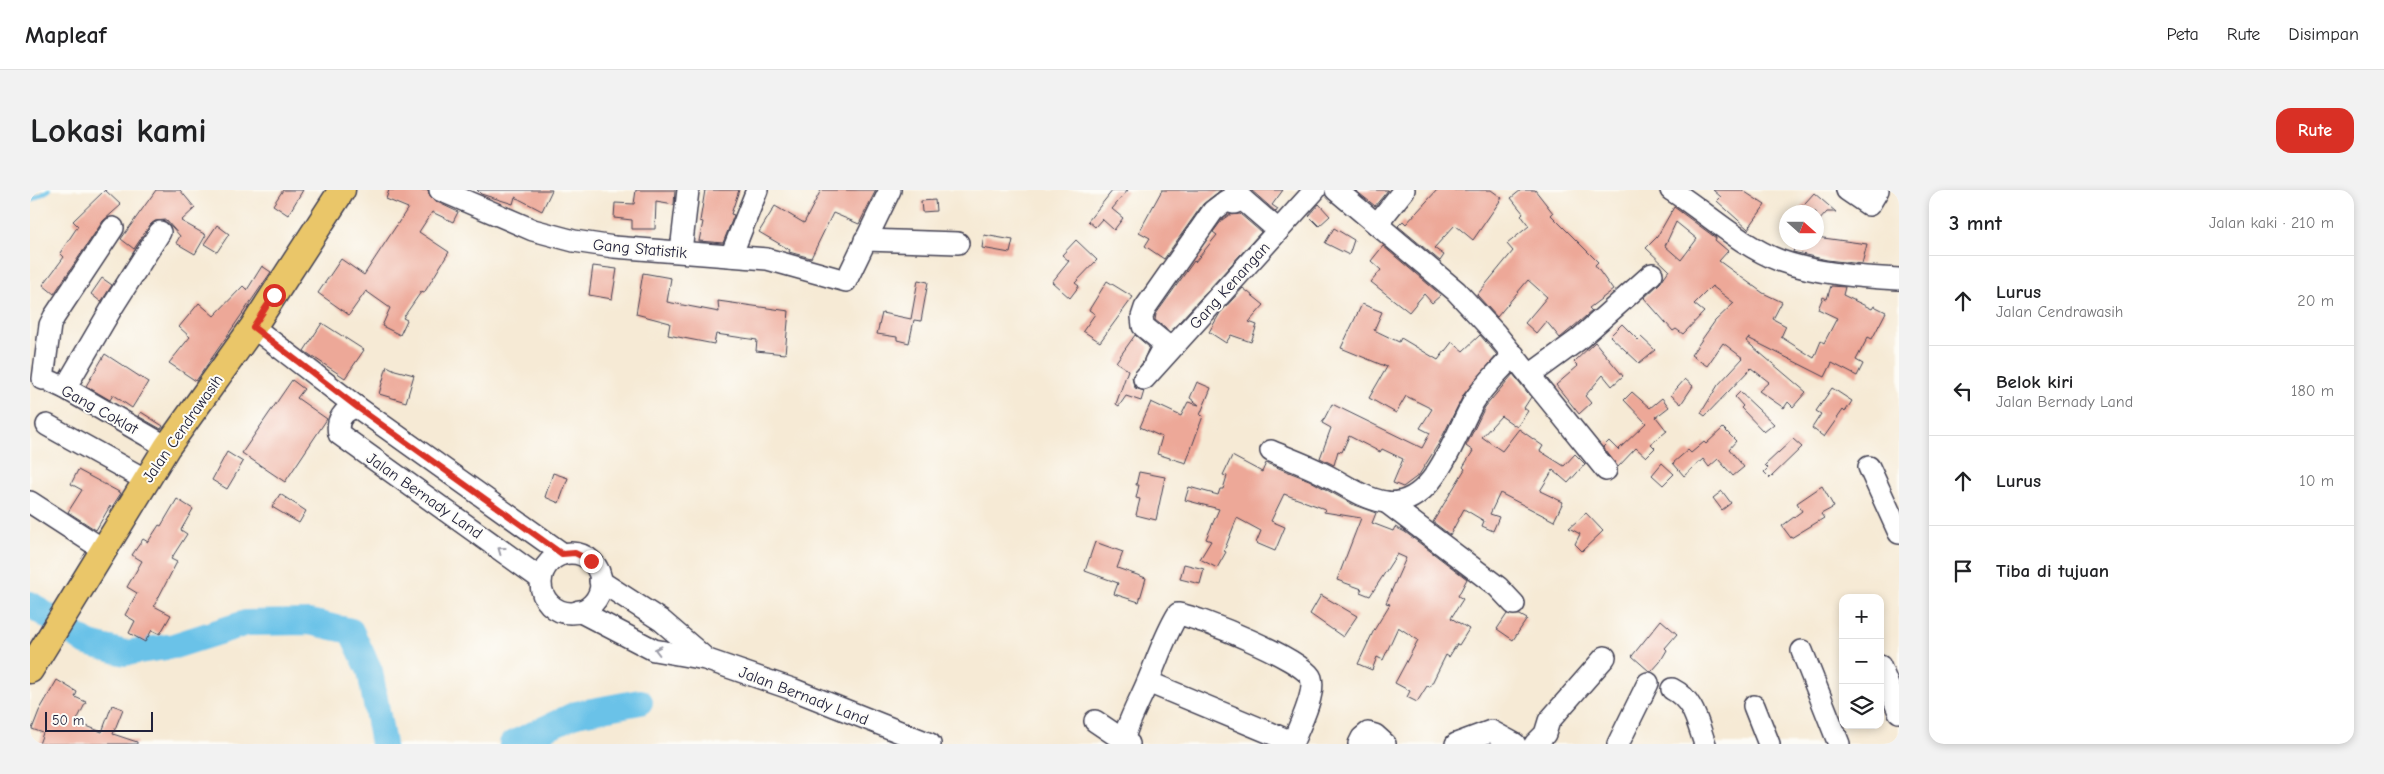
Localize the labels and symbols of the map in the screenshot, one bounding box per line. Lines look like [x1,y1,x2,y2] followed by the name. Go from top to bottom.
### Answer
[1779,205,1824,250] north arrow
[592,236,688,262] street label: Gang Statistik
[1186,238,1274,333] street label: Gang Kenangan
[263,284,286,307] route start
[139,371,227,486] street label: Jalan Cendrawasih
[58,381,141,438] street label: Gang Coklat
[363,449,486,543] street label: Jalan Bernady Land
[498,547,507,556] one-way arrow
[580,550,603,573] route end
[654,645,662,655] one-way arrow
[736,663,871,729] street label: Jalan Bernady Land
[45,709,152,732] scale bar

